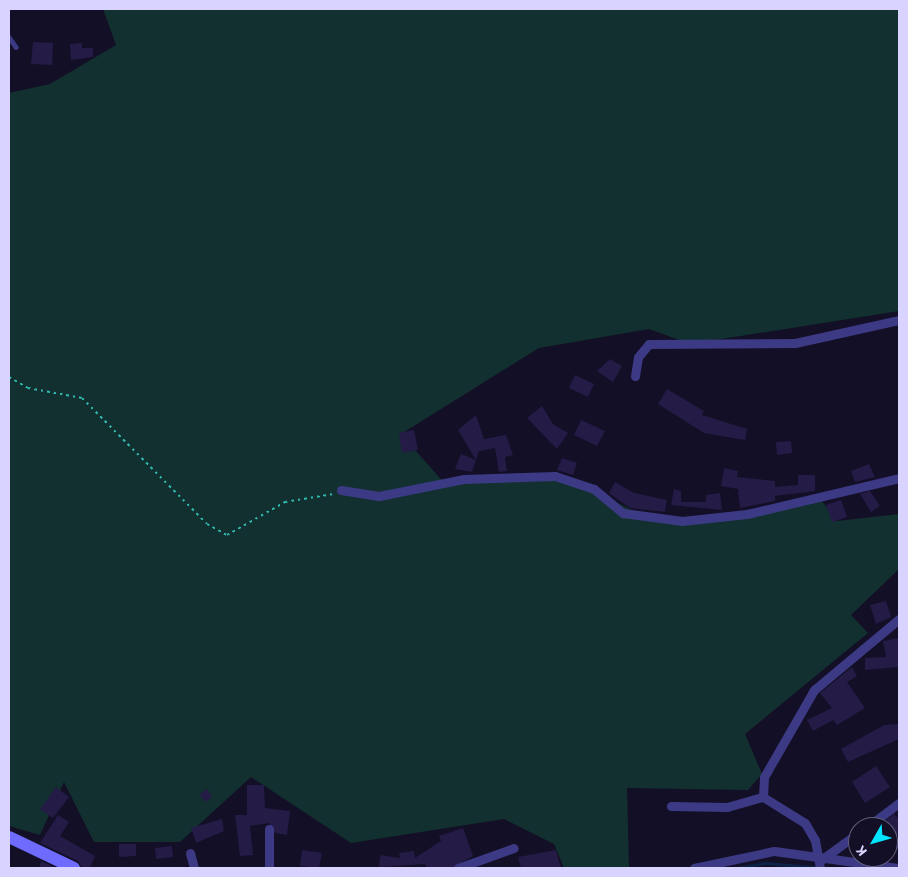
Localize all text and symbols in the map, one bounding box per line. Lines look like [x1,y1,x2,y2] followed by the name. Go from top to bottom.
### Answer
[848,817,898,867] north arrow
[851,841,873,860] text: K

